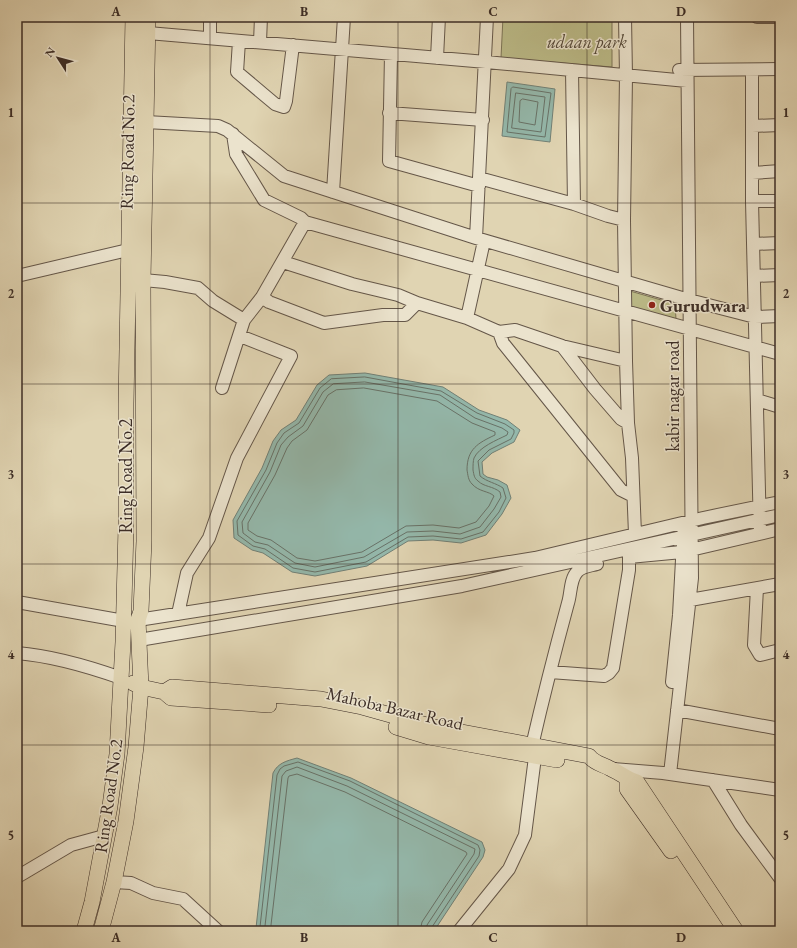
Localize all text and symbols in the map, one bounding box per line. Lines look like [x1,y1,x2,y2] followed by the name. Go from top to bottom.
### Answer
[110,3,121,20] text: A
[300,3,308,20] text: B
[488,3,498,20] text: C
[676,3,686,20] text: D
[547,30,627,54] park label: udaan park
[38,38,78,78] north arrow
[42,44,58,60] text: N
[114,94,140,210] street label: Ring Road No.2
[8,104,15,121] text: 1
[783,104,790,121] text: 1
[8,285,15,302] text: 2
[783,285,790,302] text: 2
[660,294,746,317] place label: Gurudwara
[647,300,657,310] marker: Gurudwara
[661,340,684,452] street label: kabir nagar road
[114,418,137,533] street label: Ring Road No.2
[8,466,15,483] text: 3
[783,466,790,483] text: 3
[8,646,15,663] text: 4
[783,646,790,663] text: 4
[324,681,466,735] street label: Mahoba Bazar Road
[89,737,127,855] street label: Ring Road No.2
[8,827,14,844] text: 5
[783,827,789,844] text: 5
[110,929,121,946] text: A
[300,929,308,946] text: B
[488,929,498,946] text: C
[676,929,686,946] text: D

